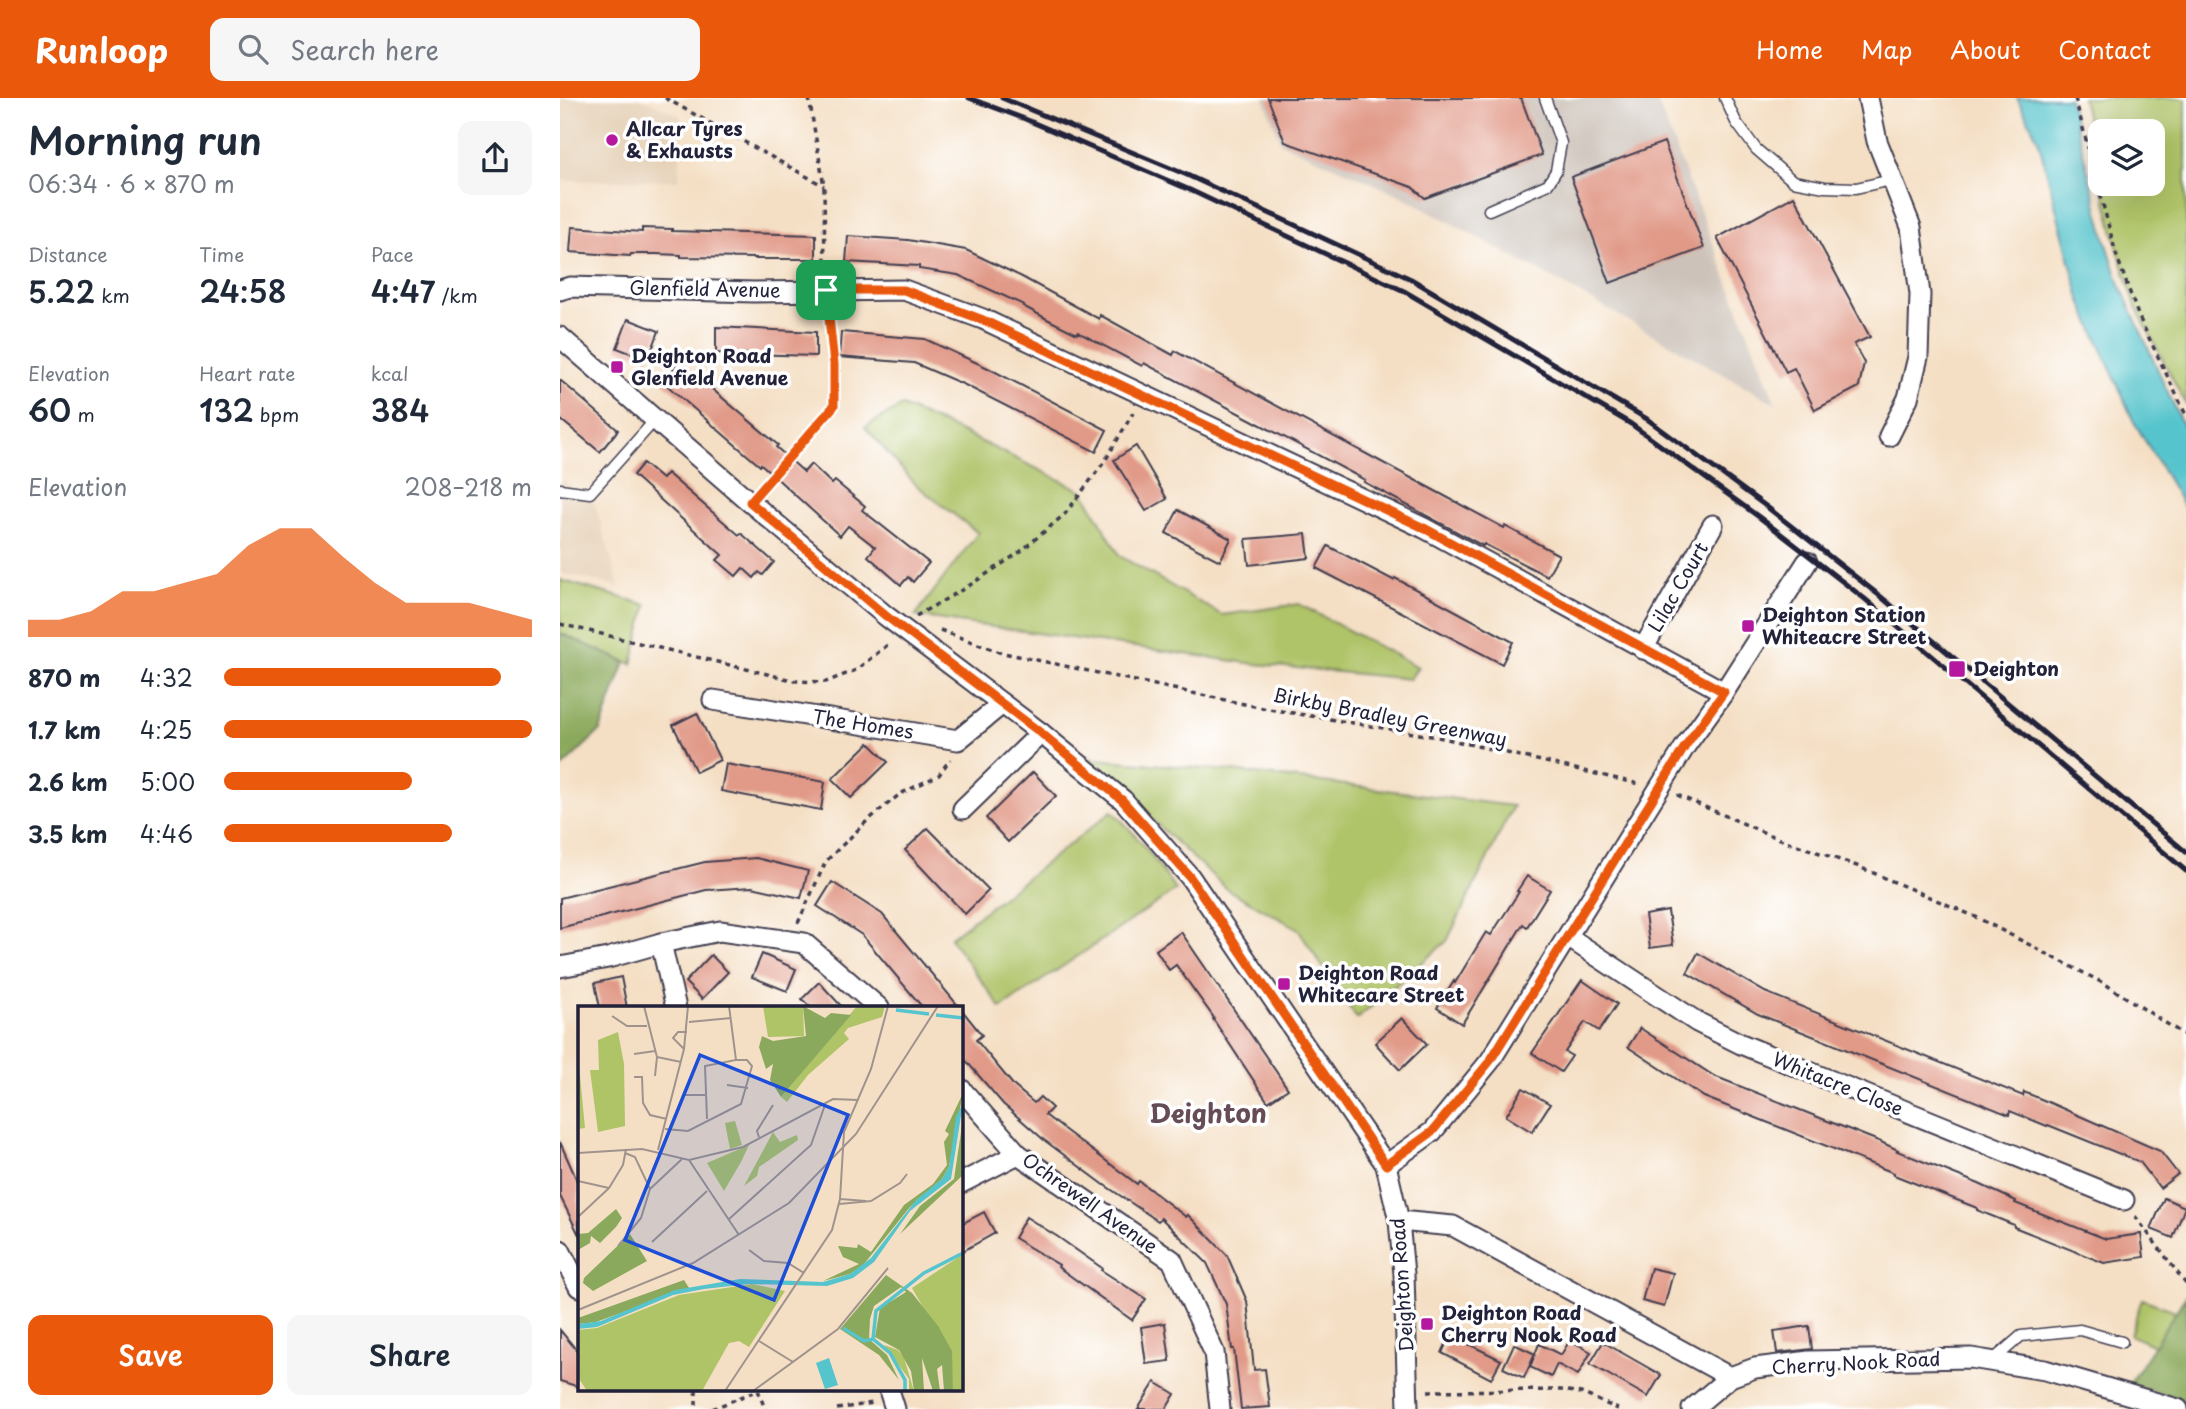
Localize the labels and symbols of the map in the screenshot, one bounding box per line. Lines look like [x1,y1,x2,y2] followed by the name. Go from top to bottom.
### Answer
[626,114,743,164] place label: Allcar Tyres & Exhausts
[604,132,620,148] marker: Allcar Tyres & Exhausts
[796,260,856,320] pin
[629,273,781,303] street label: Glenfield Avenue
[631,341,788,391] place label: Deighton Road Glenfield Avenue
[609,359,625,375] marker: Deighton Road Glenfield Avenue
[1640,536,1714,637] street label: Lilac Court
[1762,600,1927,650] place label: Deighton Station Whiteacre Street
[1740,618,1756,634] marker: Deighton Station Whiteacre Street
[1973,654,2059,682] place label: Deighton
[1947,659,1967,679] marker: Deighton
[1271,680,1509,752] street label: Birkby Bradley Greenway
[811,701,916,745] street label: The Homes
[1298,958,1464,1008] place label: Deighton Road Whitecare Street
[1276,976,1292,992] marker: Deighton Road Whitecare Street
[578,1006,962,1392] inset map
[1769,1044,1908,1122] street label: Whitacre Close
[1149,1093,1267,1132] district label: Deighton
[1017,1145,1164,1259] street label: Ochrewell Avenue
[1382,1217,1420,1353] street label: Deighton Road
[1441,1298,1617,1348] place label: Deighton Road Cherry Nook Road
[1419,1316,1435,1332] marker: Deighton Road Cherry Nook Road
[1771,1344,1941,1380] street label: Cherry Nook Road

